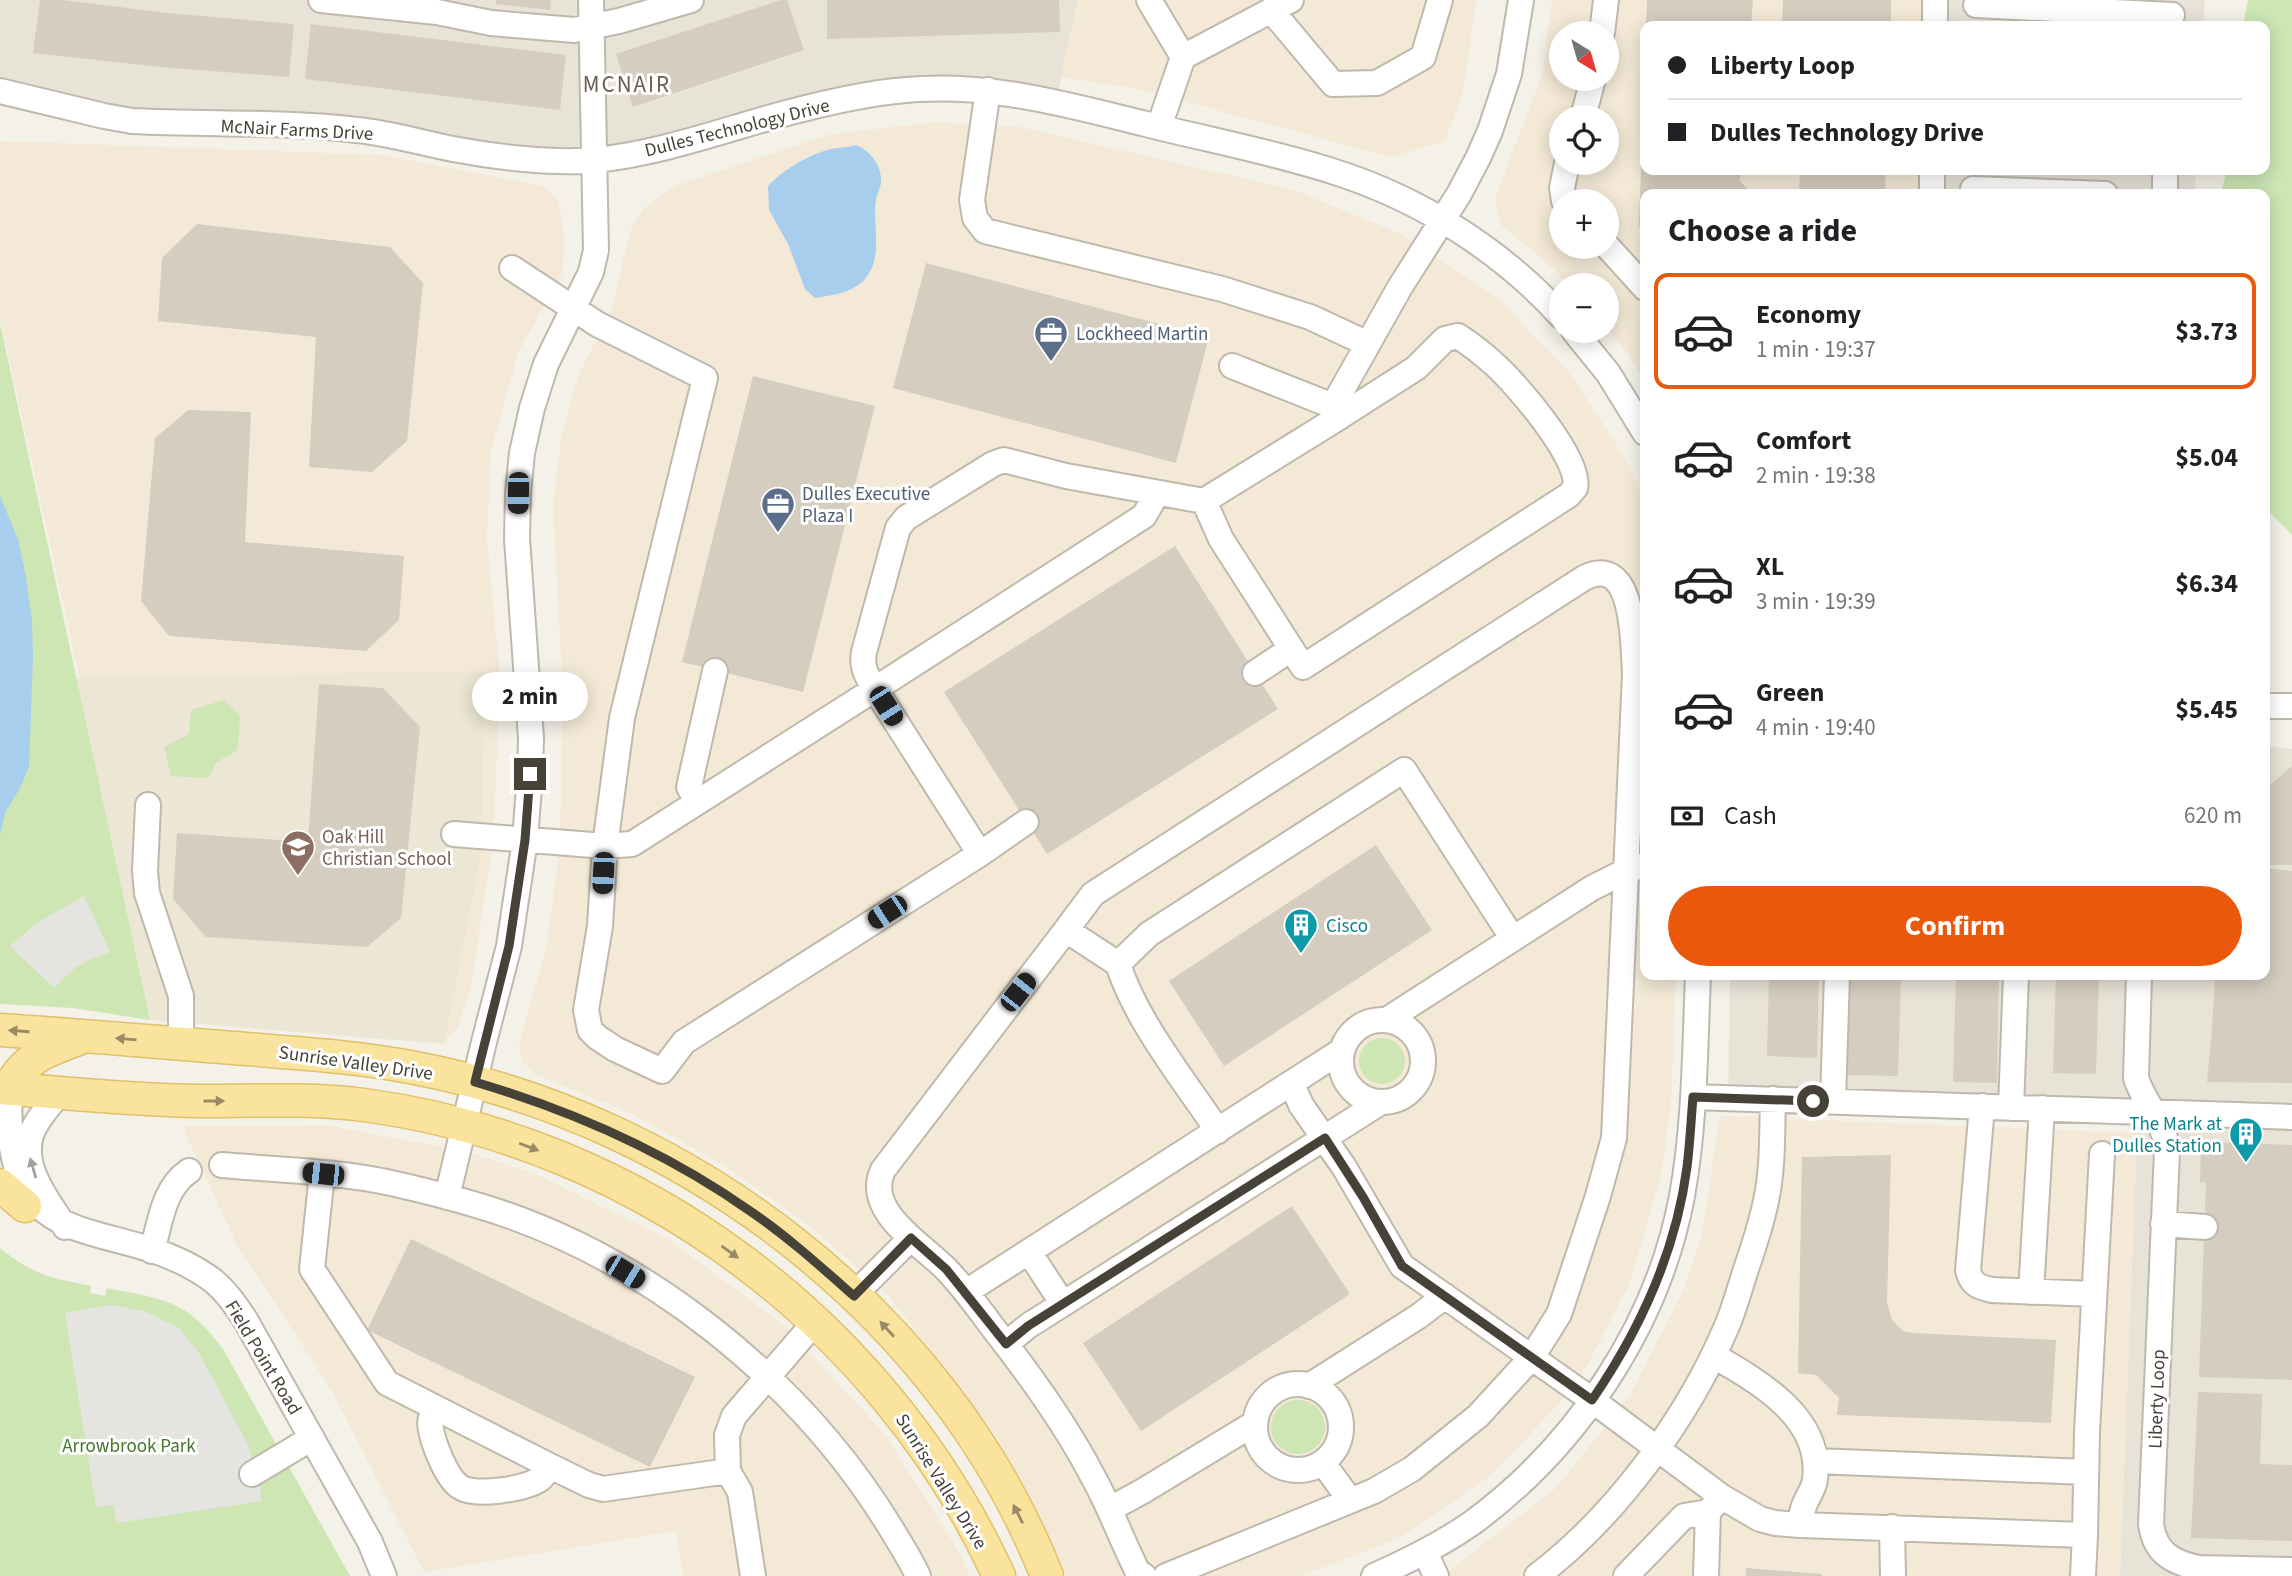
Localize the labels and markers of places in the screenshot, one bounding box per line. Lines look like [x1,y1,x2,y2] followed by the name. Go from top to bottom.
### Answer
[1032,314,1070,363] office icon: Lockheed Martin
[1076,321,1208,348] place label: Lockheed Martin
[802,481,930,530] place label: Dulles Executive Plaza I
[759,485,797,534] office icon: Dulles Executive Plaza I
[322,824,452,873] place label: Oak Hill Christian School
[279,828,317,877] school or university icon: Oak Hill Christian School
[1282,906,1320,955] building icon: Cisco
[1326,913,1368,940] place label: Cisco
[2112,1111,2223,1160] place label: The Mark at Dulles Station
[2227,1115,2265,1164] building icon: The Mark at Dulles Station

